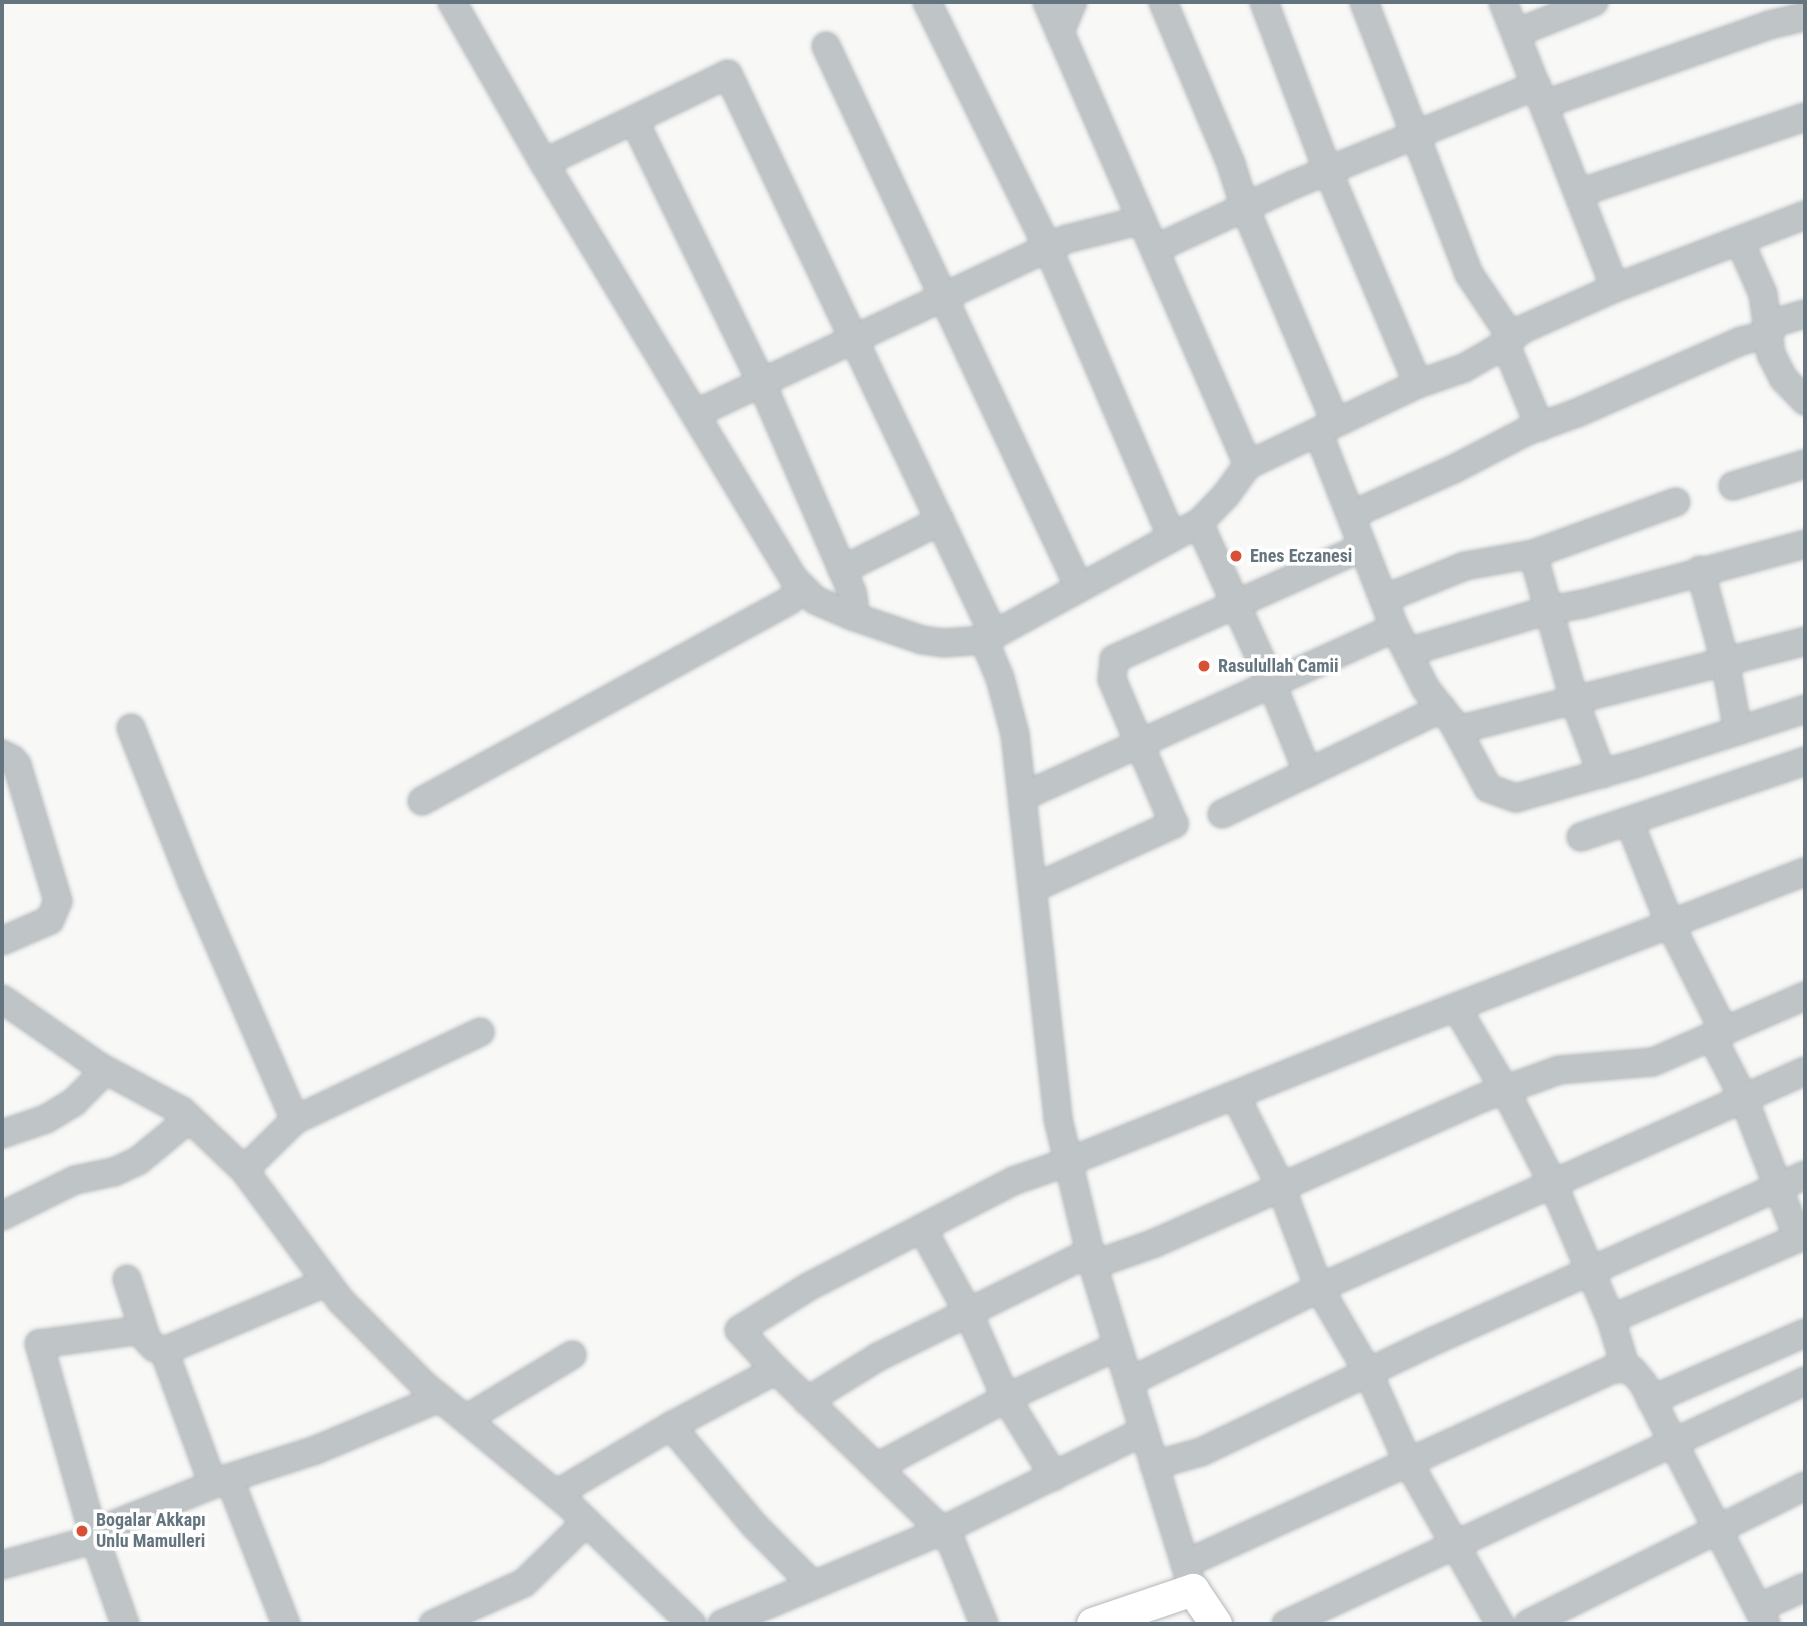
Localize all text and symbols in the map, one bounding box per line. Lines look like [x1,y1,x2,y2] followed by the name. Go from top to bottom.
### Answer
[1250,545,1352,567] place label: Enes Eczanesi
[1228,548,1244,564] marker: Enes Eczanesi
[1218,655,1339,677] place label: Rasulullah Camii
[1196,658,1212,674] marker: Rasulullah Camii
[96,1510,206,1552] place label: Bogalar Akkapı Unlu Mamulleri
[74,1523,90,1539] marker: Bogalar Akkapı Unlu Mamulleri

